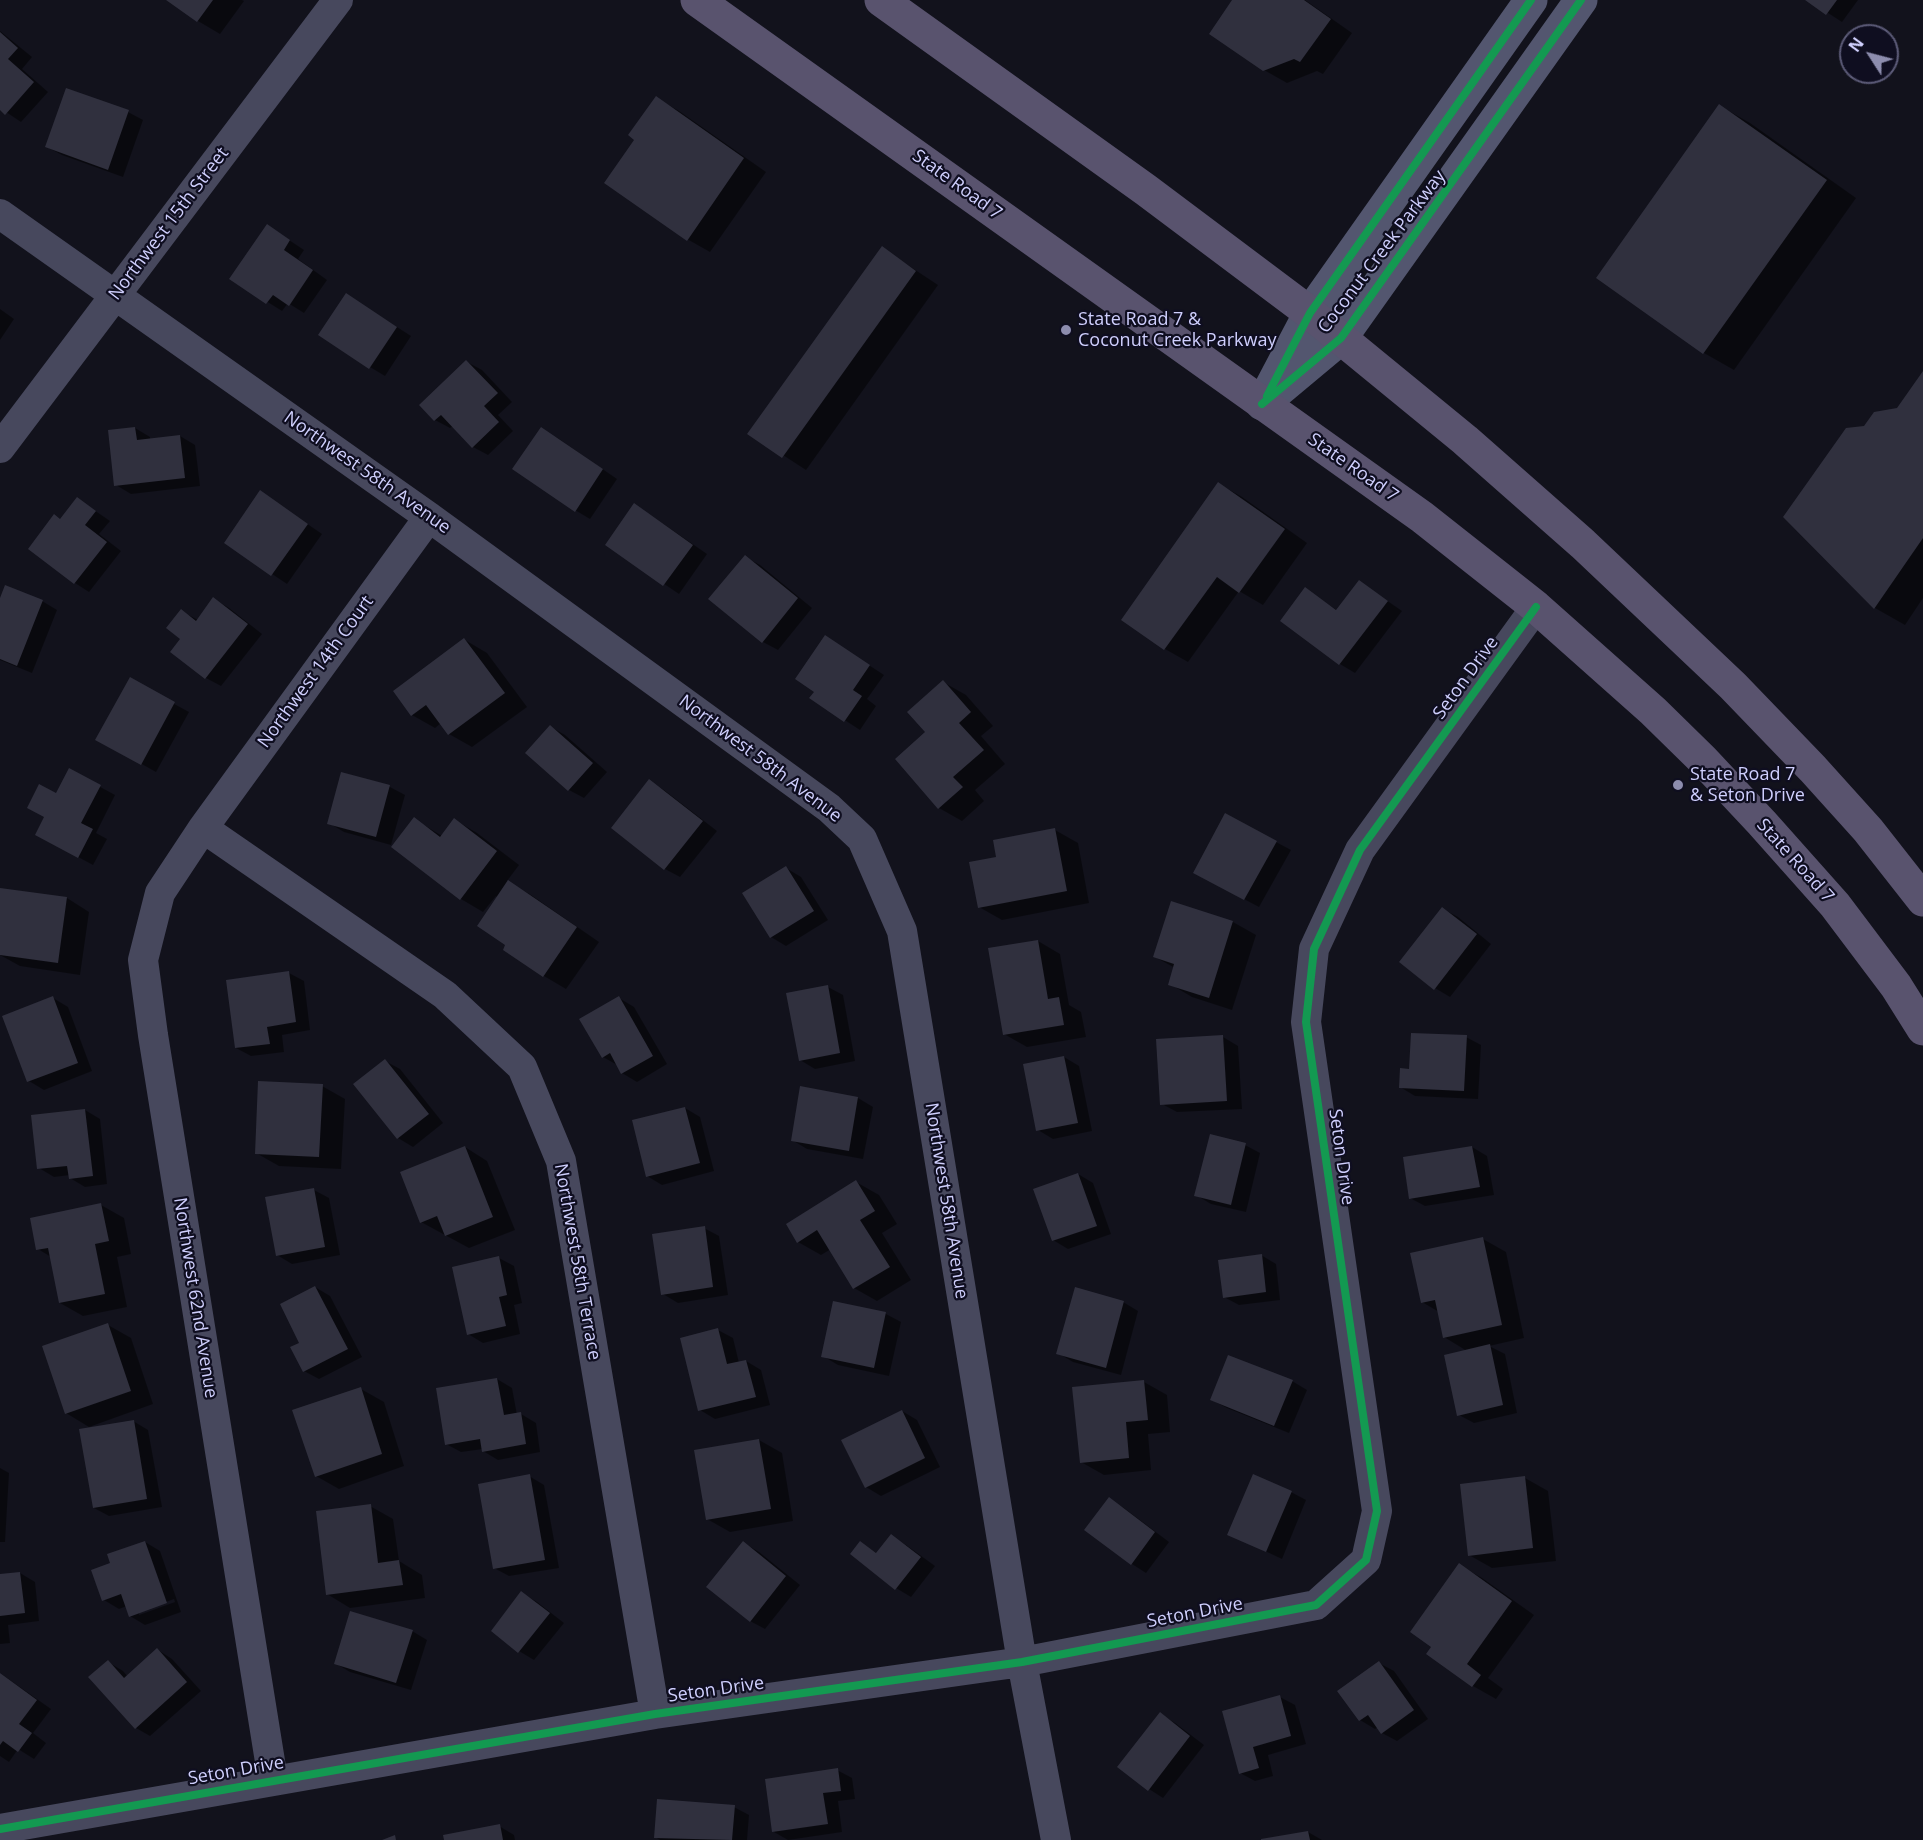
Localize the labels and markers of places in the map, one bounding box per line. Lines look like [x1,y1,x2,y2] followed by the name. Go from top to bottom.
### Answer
[1078,309,1276,352] place label: State Road 7 & Coconut Creek Parkway
[1059,323,1073,337] marker: State Road 7 & Coconut Creek Parkway
[1690,764,1805,806] place label: State Road 7 & Seton Drive
[1671,778,1685,792] marker: State Road 7 & Seton Drive

